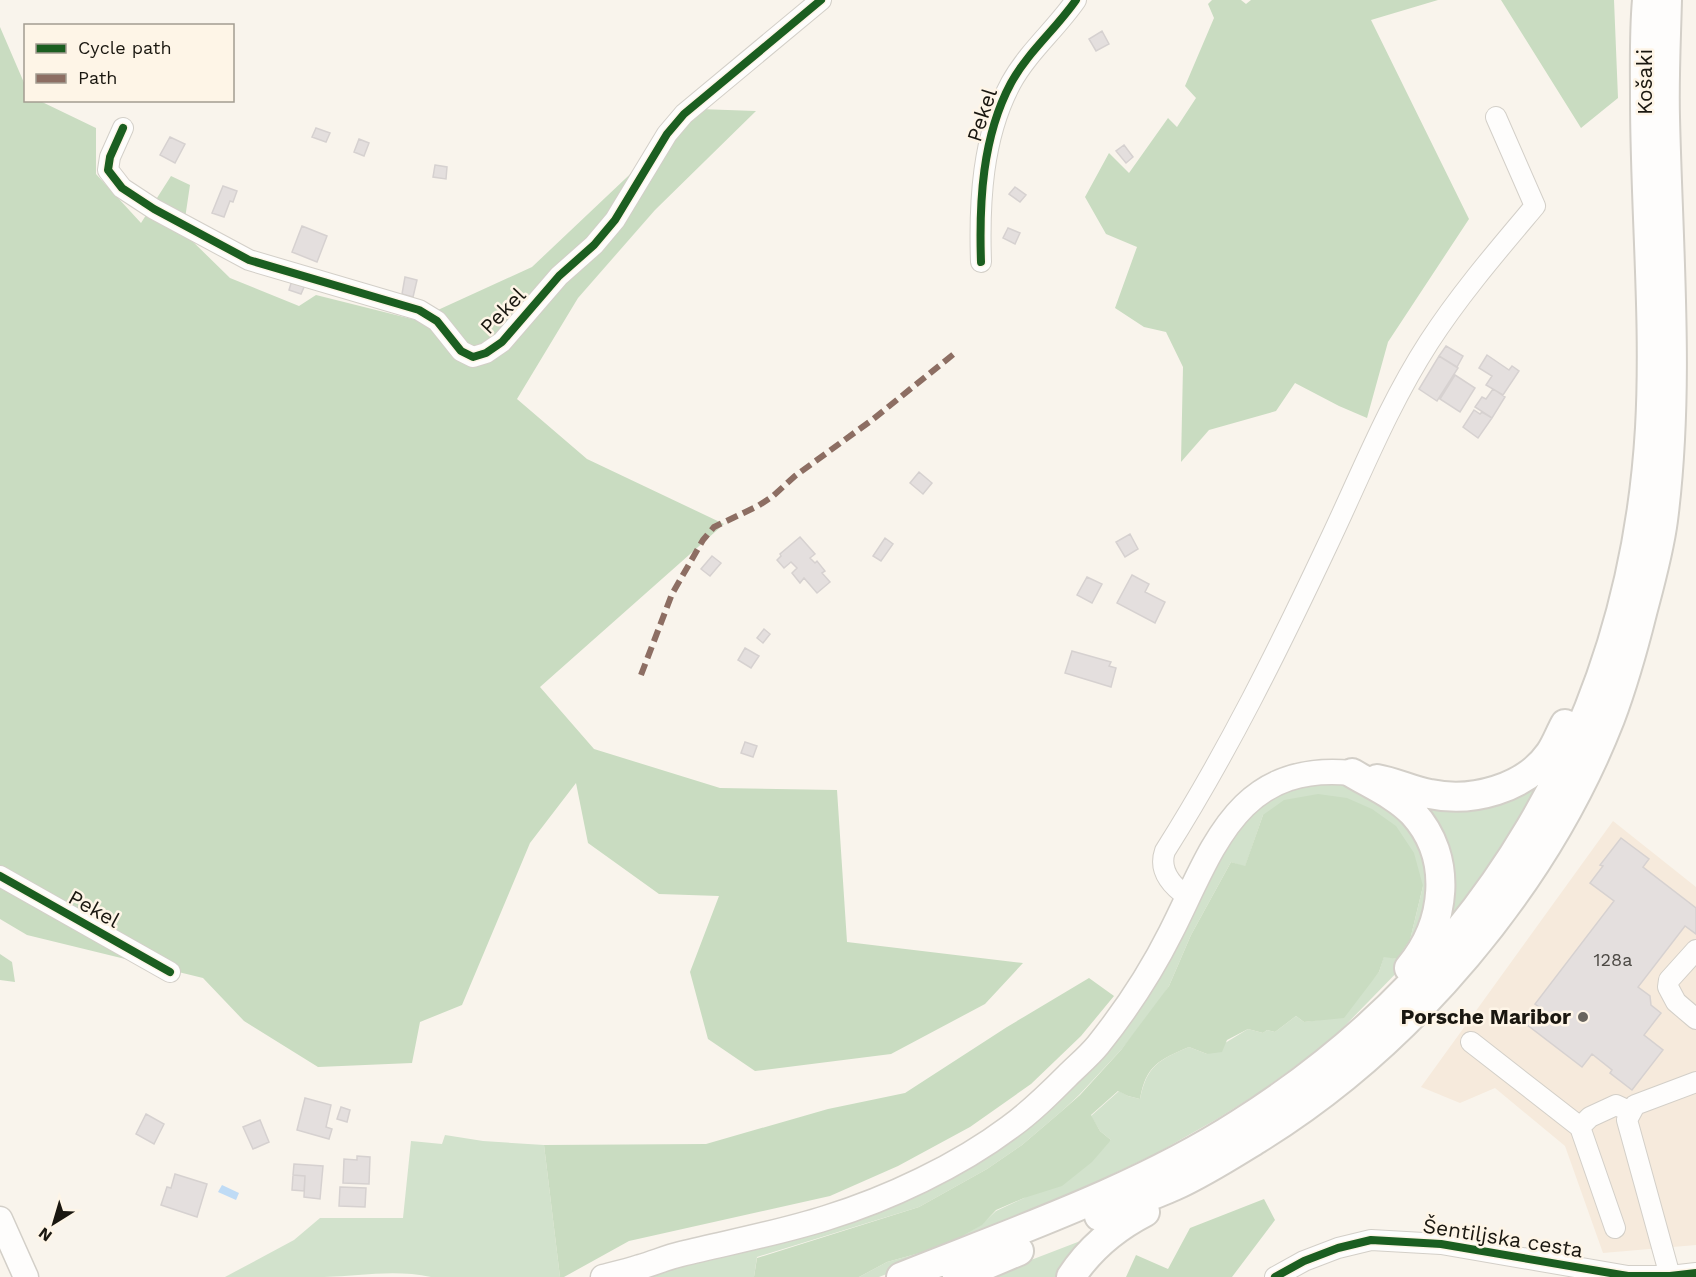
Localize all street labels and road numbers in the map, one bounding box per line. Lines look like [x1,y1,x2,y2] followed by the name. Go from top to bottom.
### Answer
[1632,49,1657,115] street label: Košaki
[961,84,1002,145] street label: Pekel
[475,282,531,339] street label: Pekel
[64,884,125,933] street label: Pekel
[1421,1213,1585,1263] street label: Šentiljska cesta

